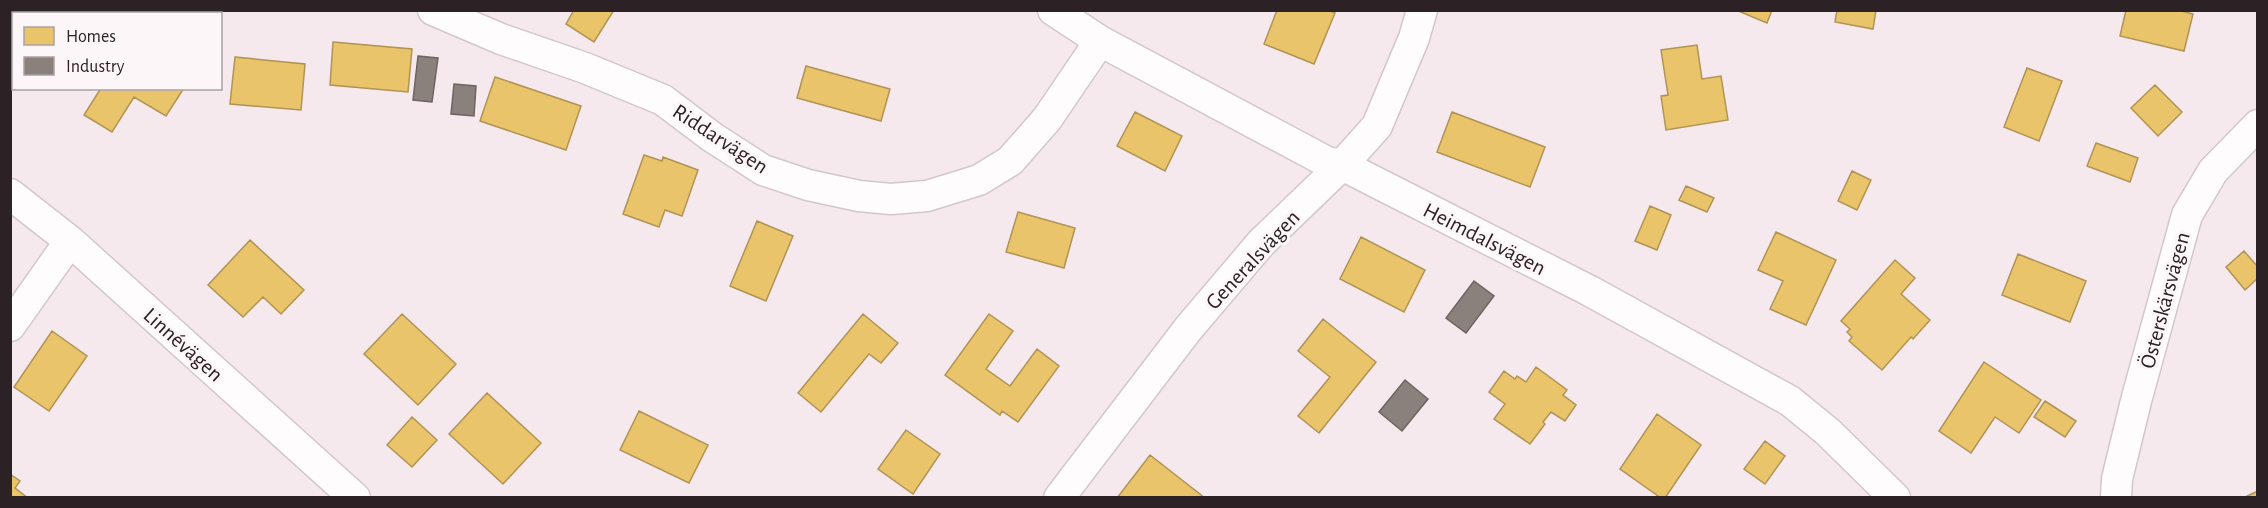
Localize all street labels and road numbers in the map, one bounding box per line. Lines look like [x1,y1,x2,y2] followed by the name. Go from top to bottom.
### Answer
[669,100,772,178] street label: Riddarvägen
[1420,199,1549,279] street label: Heimdalsvägen
[1202,206,1304,313] street label: Generalsvägen
[2136,230,2194,371] street label: Österskärsvägen
[139,304,227,386] street label: Linnévägen

